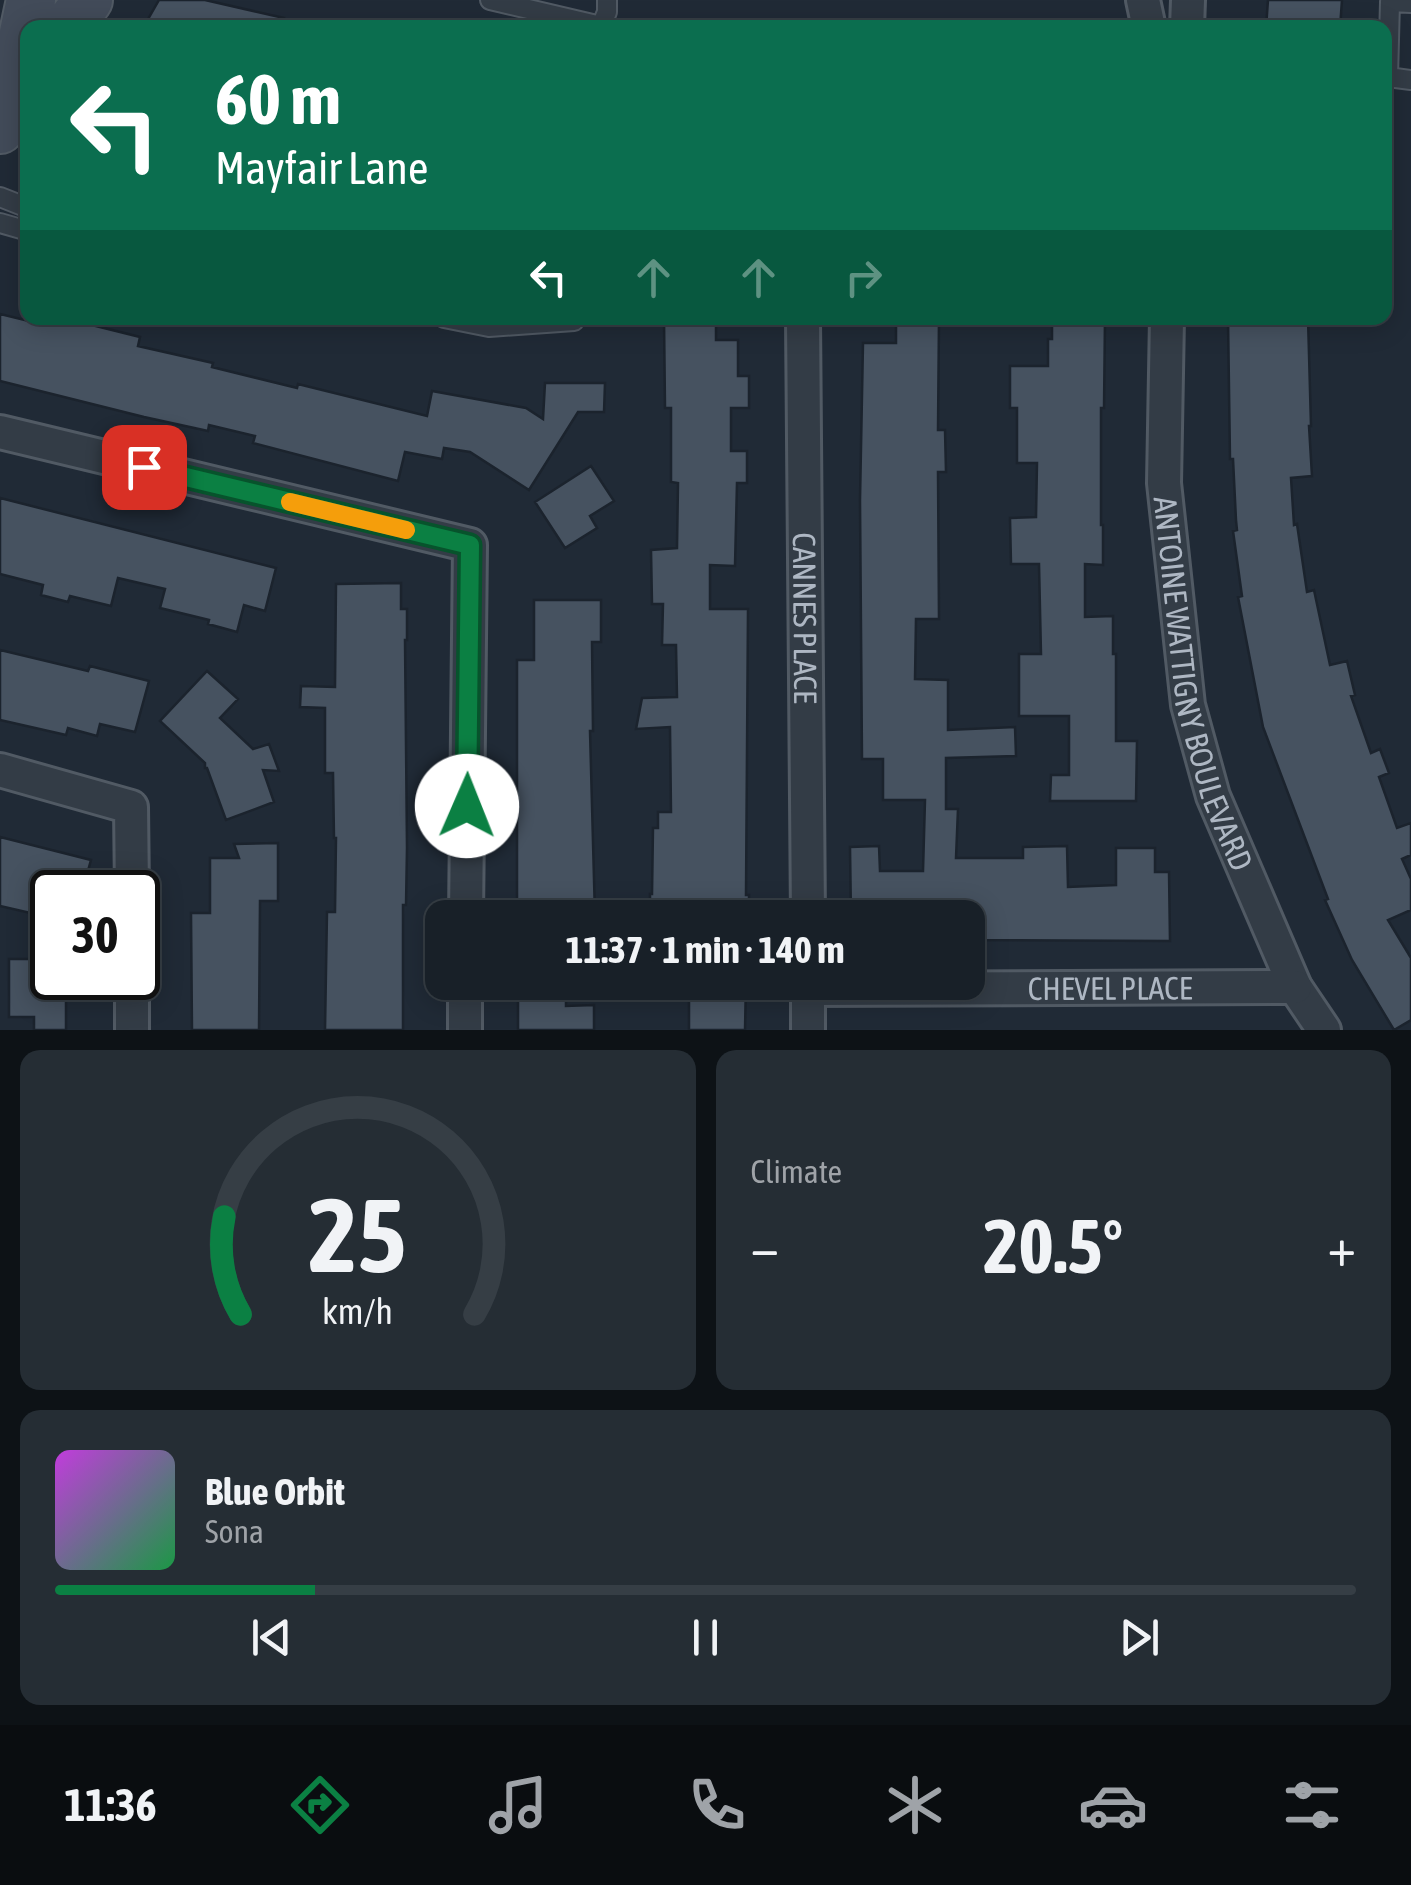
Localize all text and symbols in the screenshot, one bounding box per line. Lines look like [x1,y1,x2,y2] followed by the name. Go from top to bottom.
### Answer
[215,59,341,139] text: 60 m
[50,60,180,190] icon: left
[215,142,428,194] text: Mayfair Lane
[521,250,576,305] icon: left
[626,250,681,305] icon: ahead
[731,250,786,305] icon: ahead
[836,250,891,305] icon: right
[102,425,187,510] pin
[117,440,172,495] icon: arrive
[1147,494,1261,876] street label: ANTOINE WATTIGNY BOULEVARD
[786,532,825,704] street label: CANNES PLACE
[415,754,519,858] position arrow
[30,870,160,1000] speed limit sign: 30
[565,928,845,971] text: 11:37 · 1 min · 140 m
[1028,969,1193,1007] street label: CHEVEL PLACE
[751,1153,842,1190] text: Climate
[309,1175,407,1294] text: 25
[983,1203,1123,1289] text: 20.5°
[751,1215,779,1278] text: −
[1327,1215,1356,1278] text: +
[322,1291,393,1332] text: km/h
[205,1470,345,1513] text: Blue Orbit
[205,1513,264,1550] text: Sona
[244,1610,299,1665] icon: previous
[678,1610,733,1665] icon: pause
[1112,1610,1167,1665] icon: next
[285,1770,355,1840] icon: directions
[483,1770,553,1840] icon: music
[682,1770,752,1840] icon: phone
[880,1770,950,1840] icon: climate
[1078,1770,1148,1840] icon: car
[1277,1770,1347,1840] icon: filters
[64,1779,157,1831] text: 11:36

